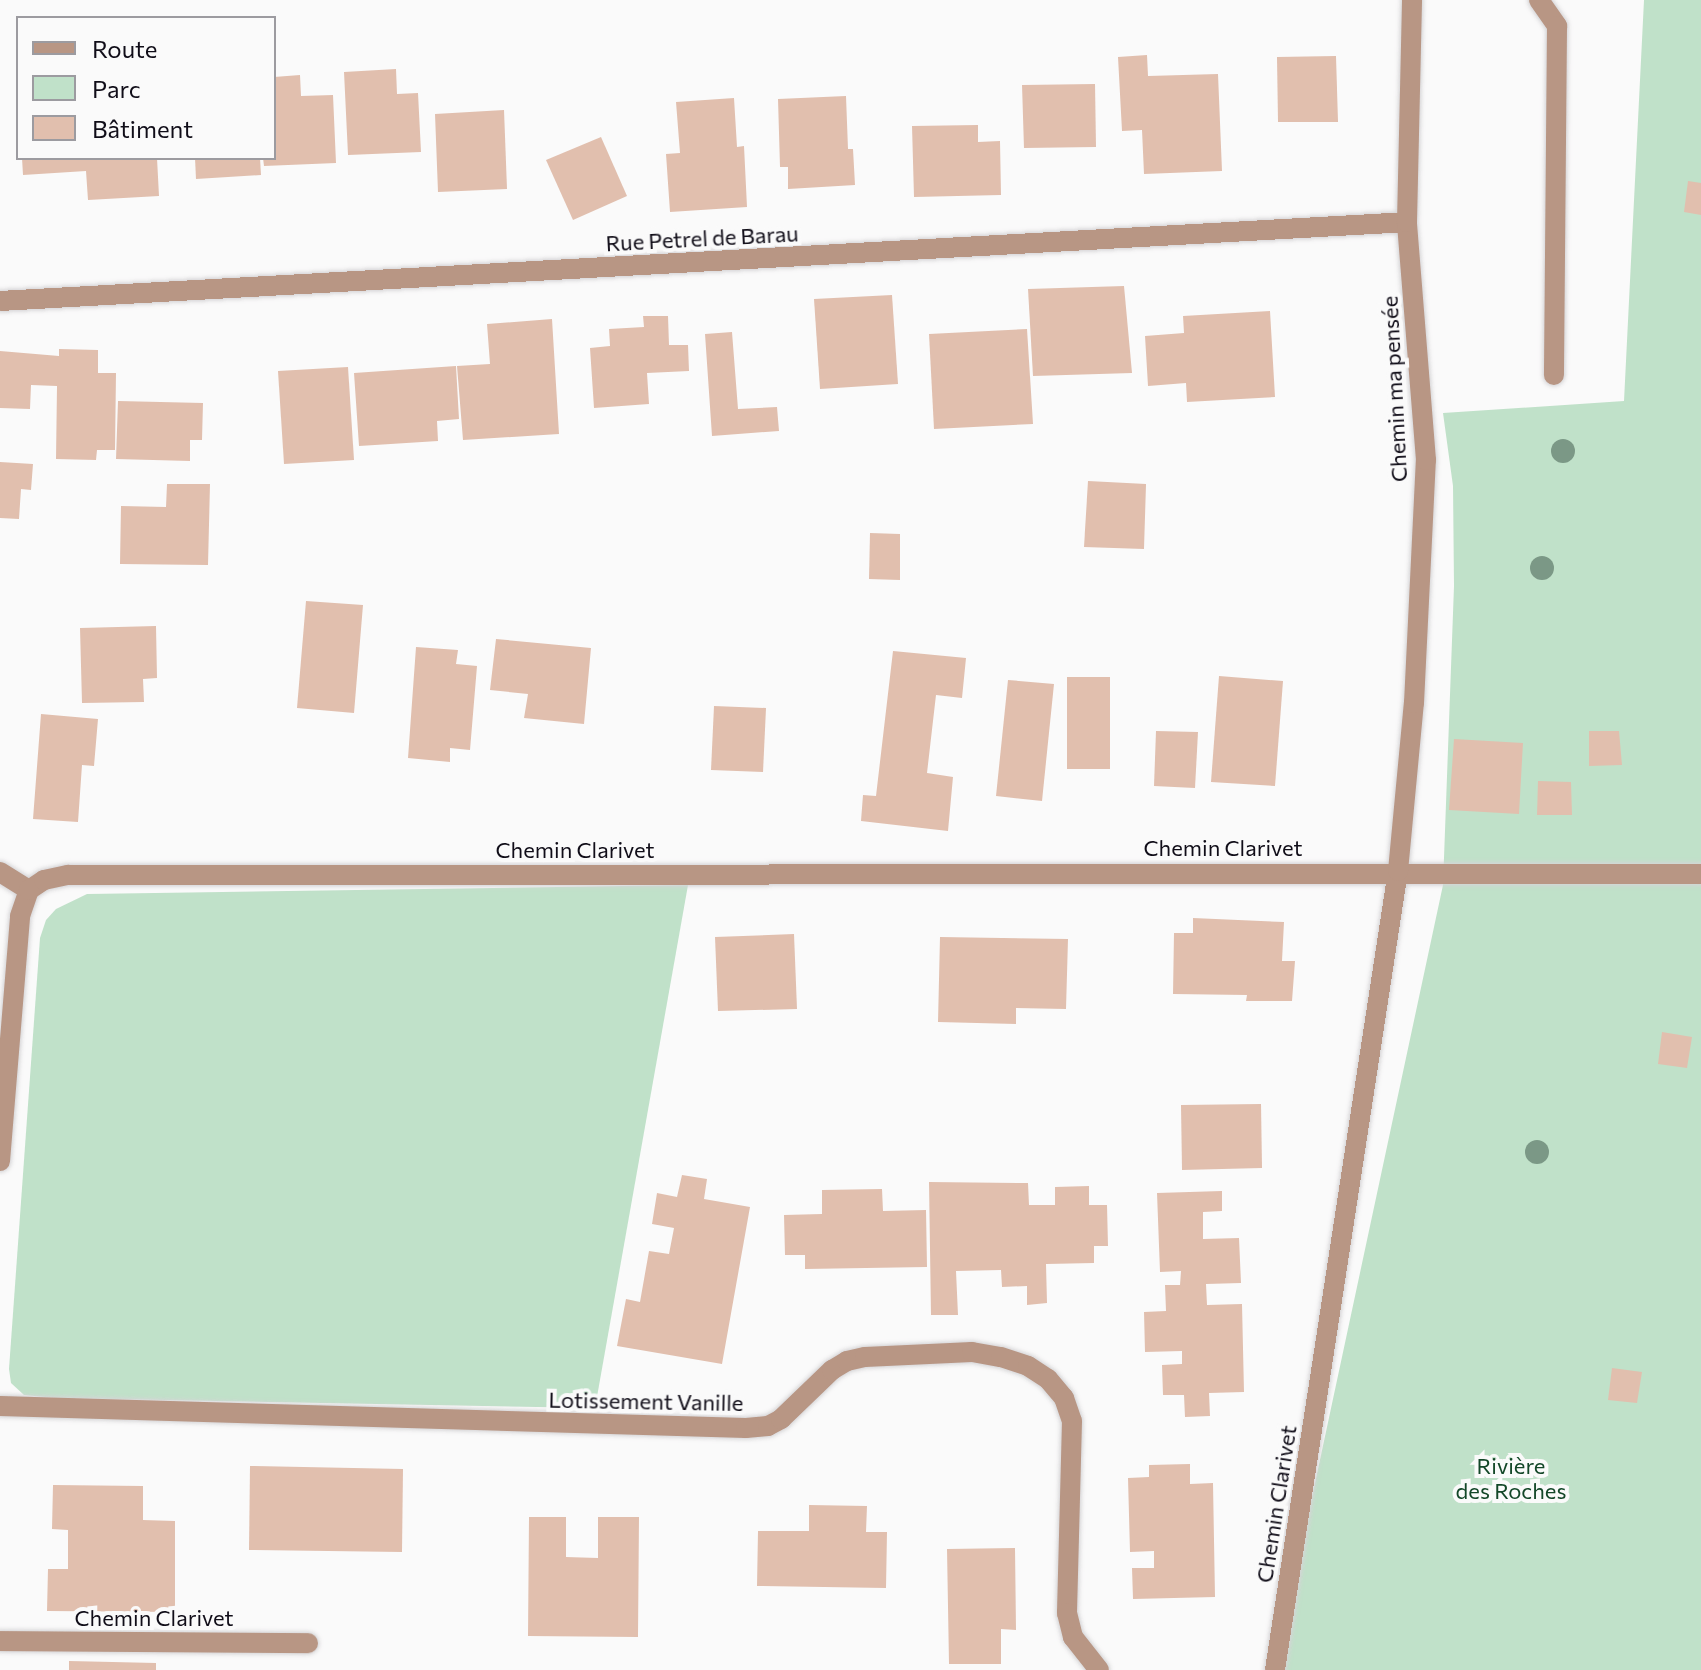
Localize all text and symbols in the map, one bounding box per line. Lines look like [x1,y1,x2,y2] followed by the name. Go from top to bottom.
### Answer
[16,16,276,160] legend
[92,34,157,63] text: Route
[92,74,141,103] text: Parc
[92,114,193,143] text: Bâtiment
[605,220,799,256] street label: Rue Petrel de Barau
[1376,295,1412,483] street label: Chemin ma pensée
[1144,835,1302,861] street label: Chemin Clarivet
[496,837,654,863] street label: Chemin Clarivet
[548,1386,744,1416] street label: Lotissement Vanille
[1251,1423,1301,1585] street label: Chemin Clarivet
[1456,1452,1566,1504] park label: Rivière des Roches
[75,1605,233,1631] street label: Chemin Clarivet

